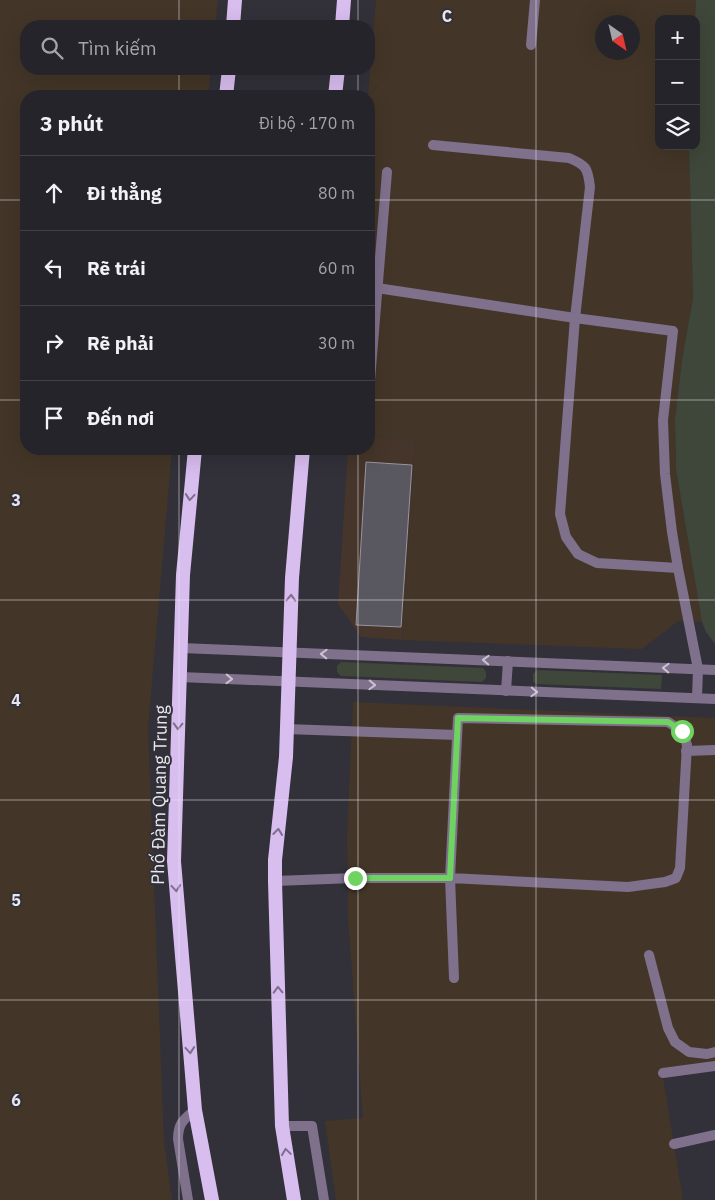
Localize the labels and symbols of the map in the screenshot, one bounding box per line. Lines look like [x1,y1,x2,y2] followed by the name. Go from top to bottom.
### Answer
[442,6,452,26] text: C
[595,15,640,60] north arrow
[11,490,21,510] text: 3
[185,494,196,502] one-way arrow
[285,594,296,602] one-way arrow
[320,648,328,659] one-way arrow
[482,655,490,666] one-way arrow
[662,662,670,673] one-way arrow
[225,674,233,685] one-way arrow
[368,680,376,691] one-way arrow
[530,686,538,697] one-way arrow
[11,690,21,710] text: 4
[146,704,172,885] street label: Phố Đàm Quang Trung
[671,720,694,743] route start
[173,722,184,730] one-way arrow
[272,828,283,836] one-way arrow
[344,867,367,890] route end
[170,885,181,893] one-way arrow
[11,890,21,910] text: 5
[273,985,283,993] one-way arrow
[184,1046,195,1054] one-way arrow
[11,1090,21,1110] text: 6
[281,1147,292,1155] one-way arrow

